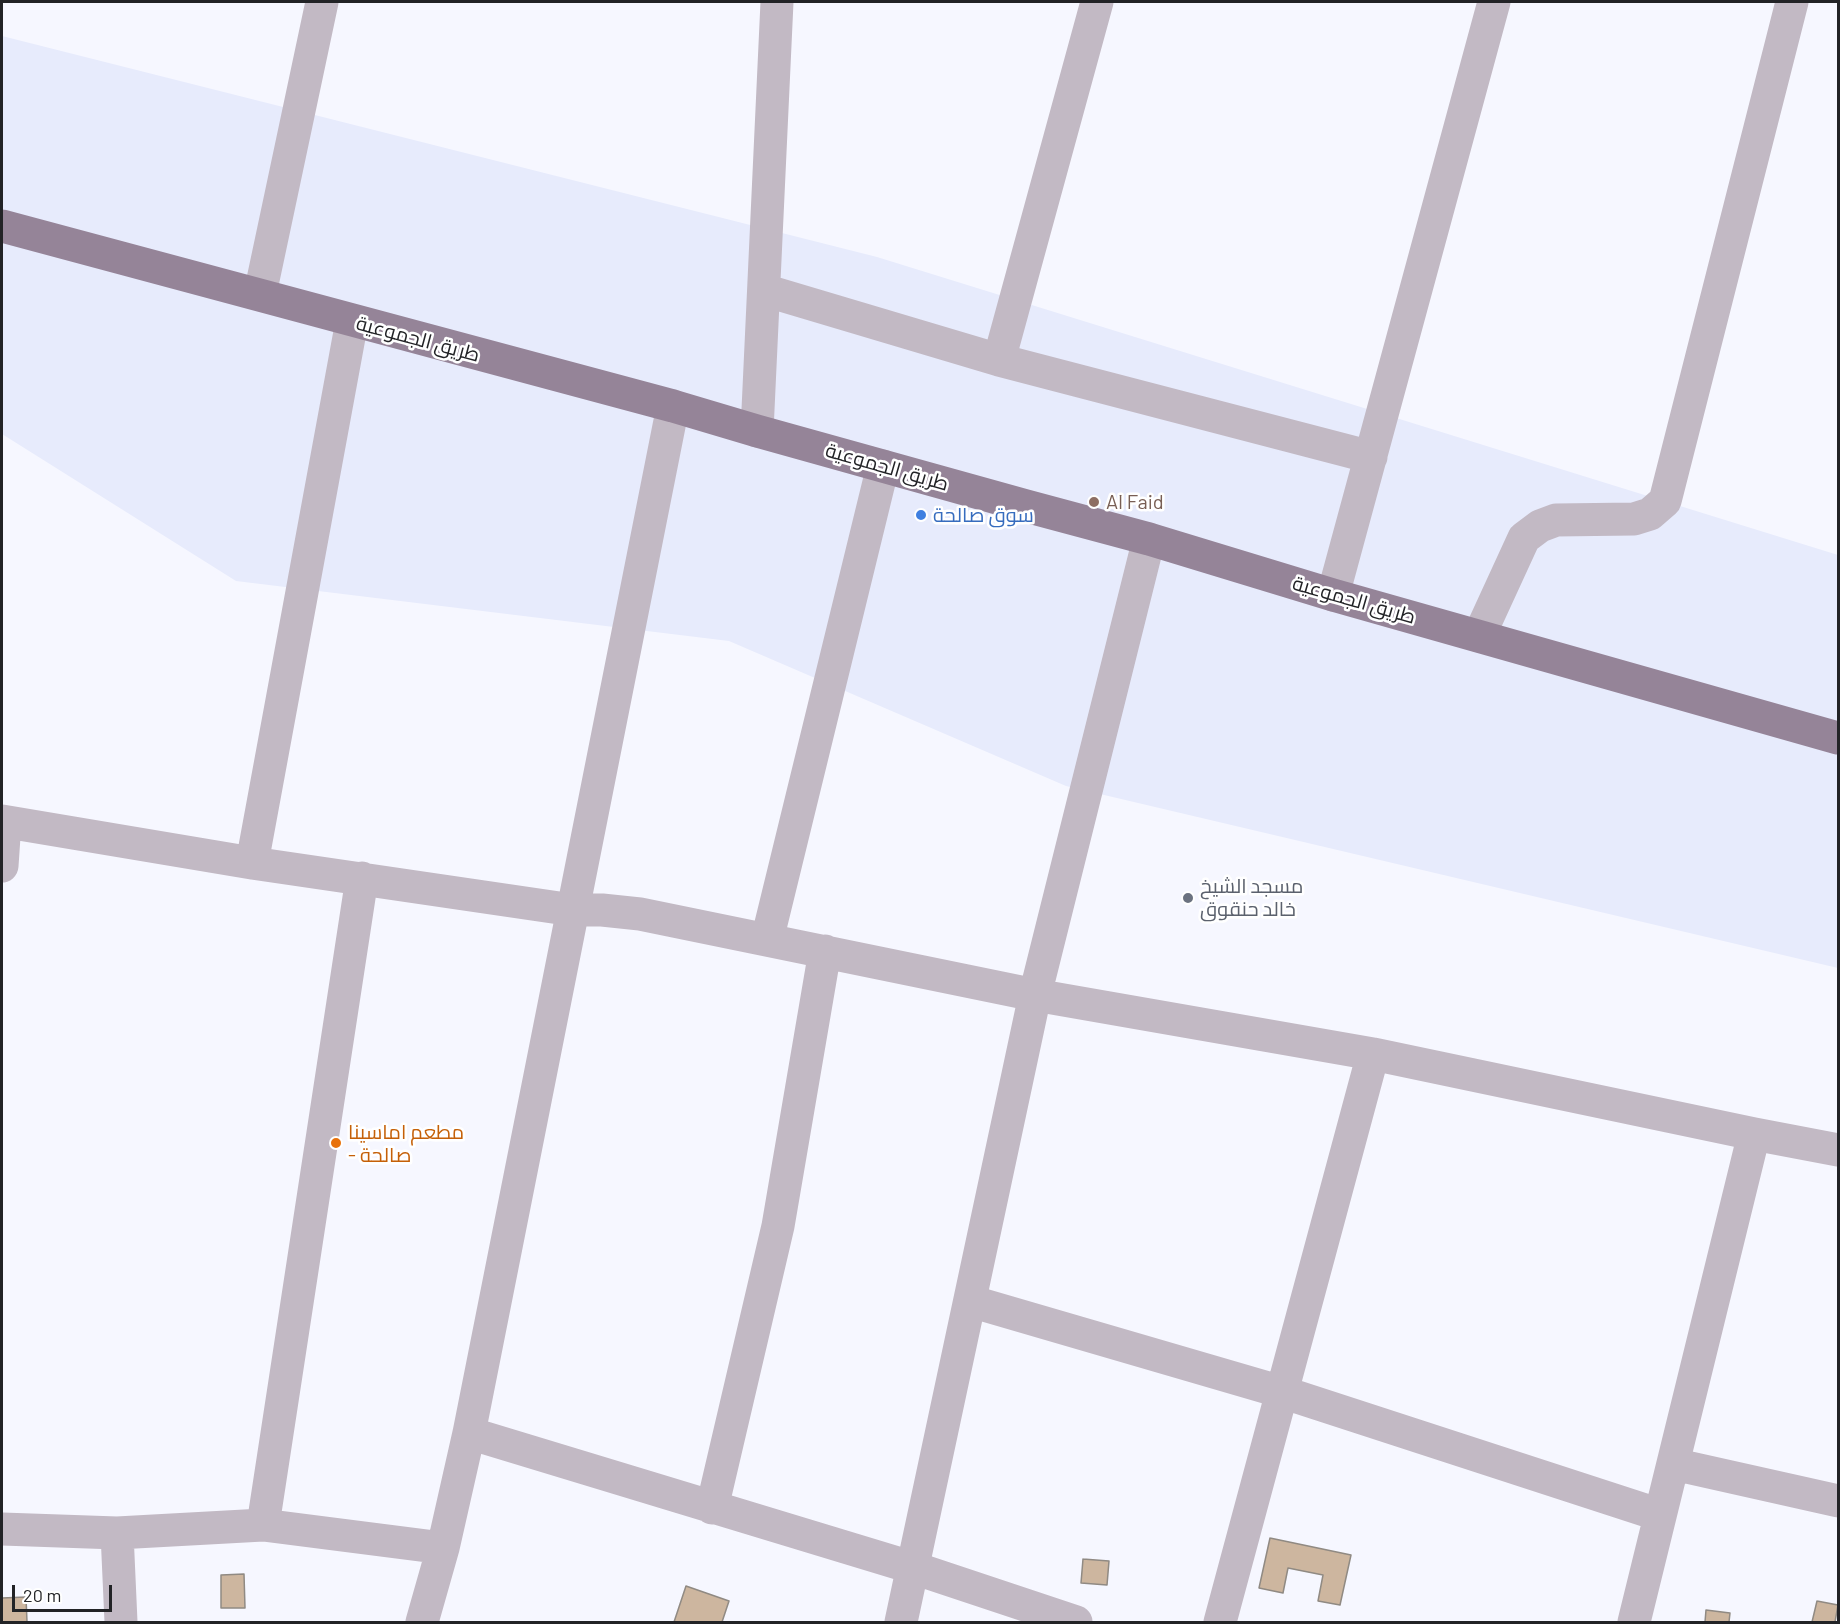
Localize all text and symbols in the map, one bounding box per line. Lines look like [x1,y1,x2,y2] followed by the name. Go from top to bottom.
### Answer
[354,311,482,367] street label: طريق الجموعية
[823,438,951,496] street label: طريق الجموعية
[1106,490,1164,514] place label: Al Faid
[1087,495,1101,509] marker: Al Faid
[933,503,1034,527] place label: سوق صالحة
[914,508,928,522] marker: سوق صالحة
[1290,571,1418,629] street label: طريق الجموعية
[1200,874,1303,921] place label: مسجد الشيخ خالد حنقوق
[1181,891,1195,905] marker: مسجد الشيخ خالد حنقوق
[348,1120,464,1167] place label: مطعم اماسينا - صالحة
[329,1136,343,1150] marker: مطعم اماسينا - صالحة
[15,1573,116,1611] scale bar
[23,1584,61,1606] text: 20 m

